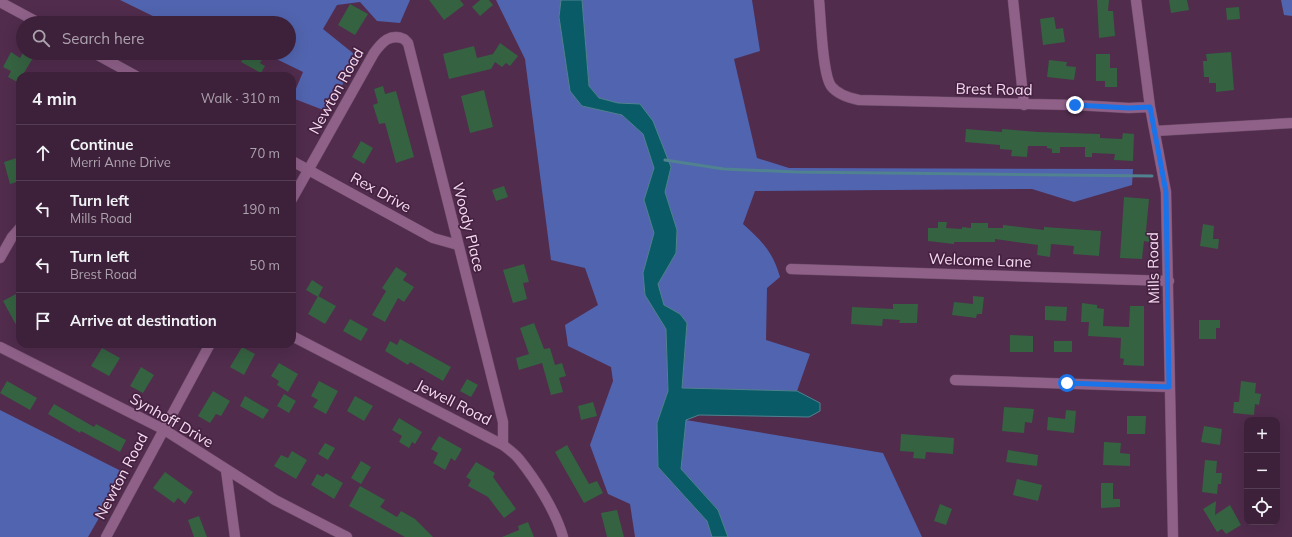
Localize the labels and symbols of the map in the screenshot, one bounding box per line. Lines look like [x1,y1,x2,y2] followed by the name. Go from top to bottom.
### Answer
[305,45,367,137] street label: Newton Road
[955,79,1033,99] street label: Brest Road
[1066,96,1084,114] route end
[347,168,415,216] street label: Rex Drive
[449,180,489,274] street label: Woody Place
[1143,232,1163,304] street label: Mills Road
[928,249,1032,271] street label: Welcome Lane
[1058,374,1076,392] route start
[413,375,495,429] street label: Jewell Road
[127,388,217,452] street label: Synhoff Drive
[90,429,152,523] street label: Newton Road

